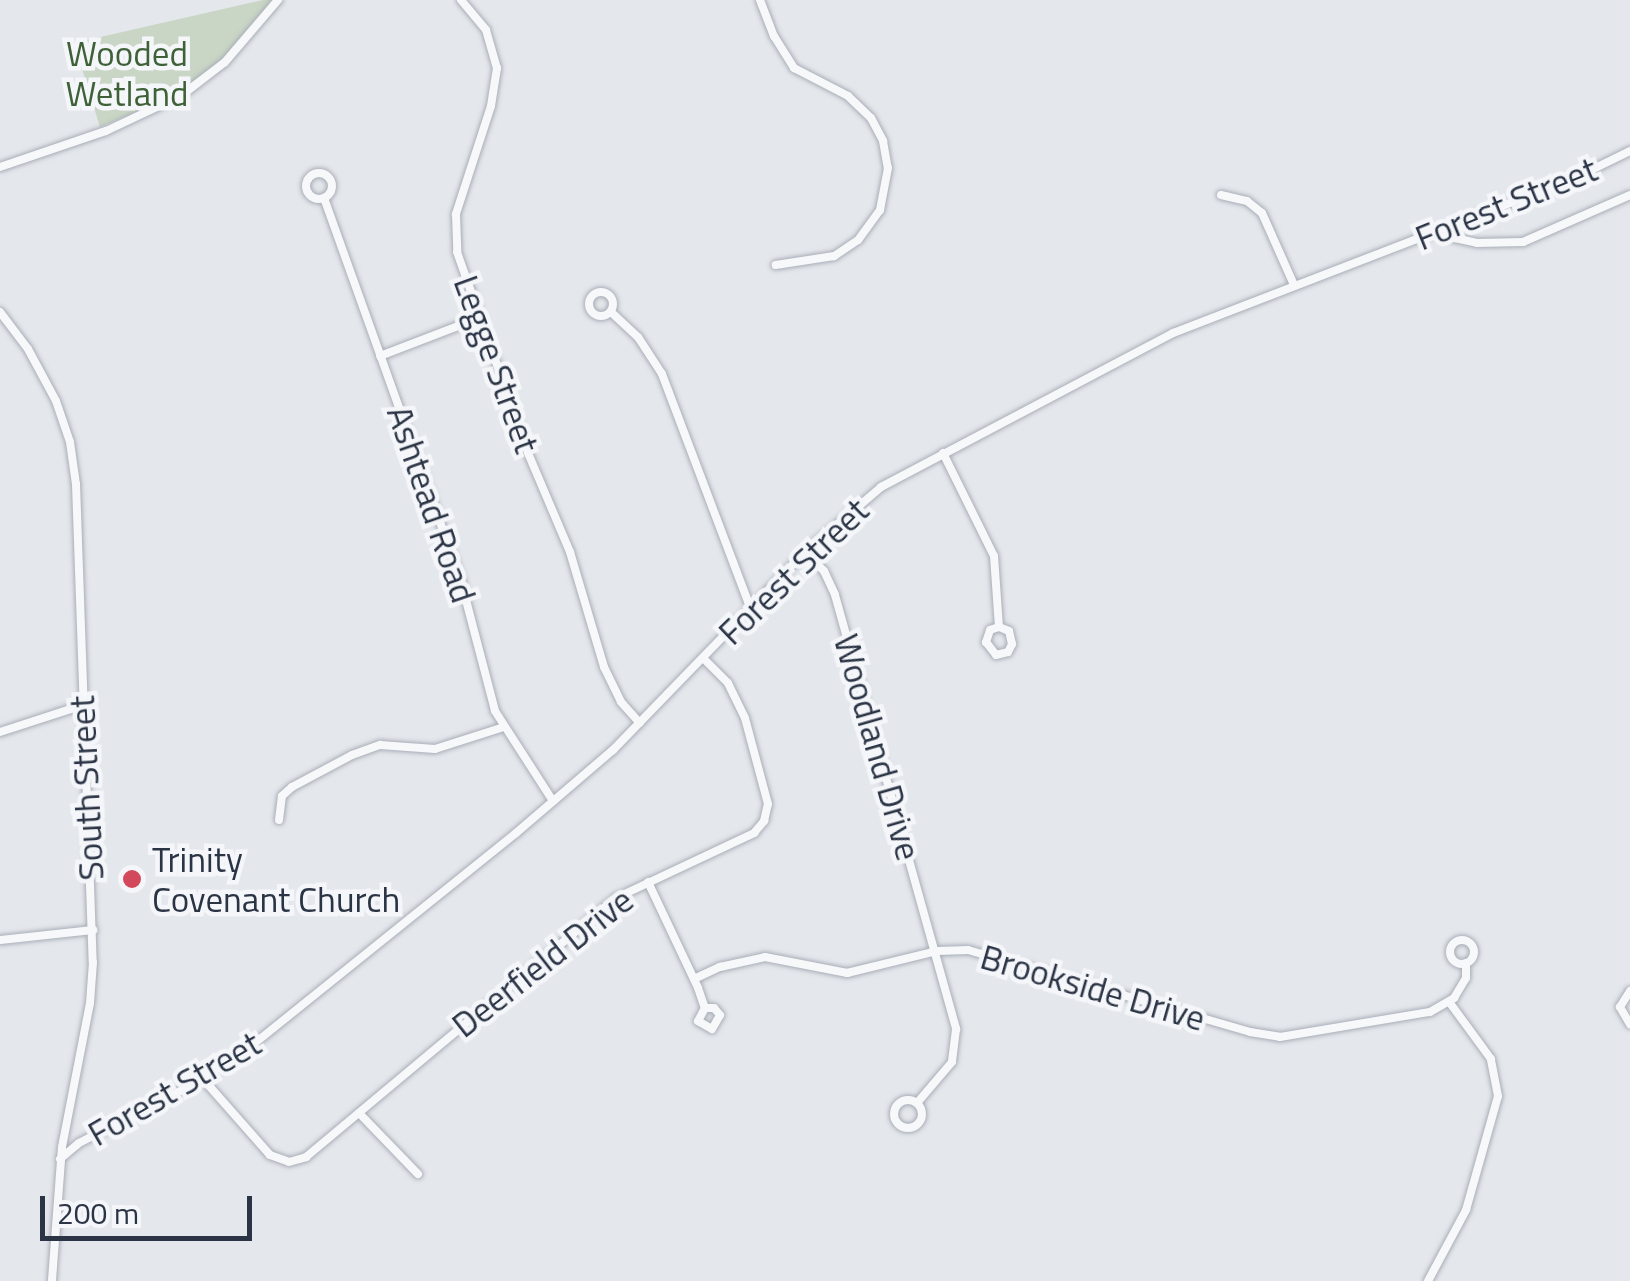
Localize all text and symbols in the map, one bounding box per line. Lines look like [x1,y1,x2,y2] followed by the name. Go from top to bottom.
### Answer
[65,32,189,114] park label: Wooded Wetland
[1409,148,1603,258] street label: Forest Street
[445,269,549,459] street label: Legge Street
[379,400,485,608] street label: Ashtead Road
[709,489,877,653] street label: Forest Street
[826,629,930,865] street label: Woodland Drive
[60,695,112,881] street label: South Street
[152,838,400,920] place label: Trinity Covenant Church
[121,868,143,890] marker: Trinity Covenant Church
[443,878,641,1046] street label: Deerfield Drive
[976,935,1210,1039] street label: Brookside Drive
[80,1022,268,1154] street label: Forest Street
[45,1176,258,1238] scale bar
[57,1190,139,1236] text: 200 m

